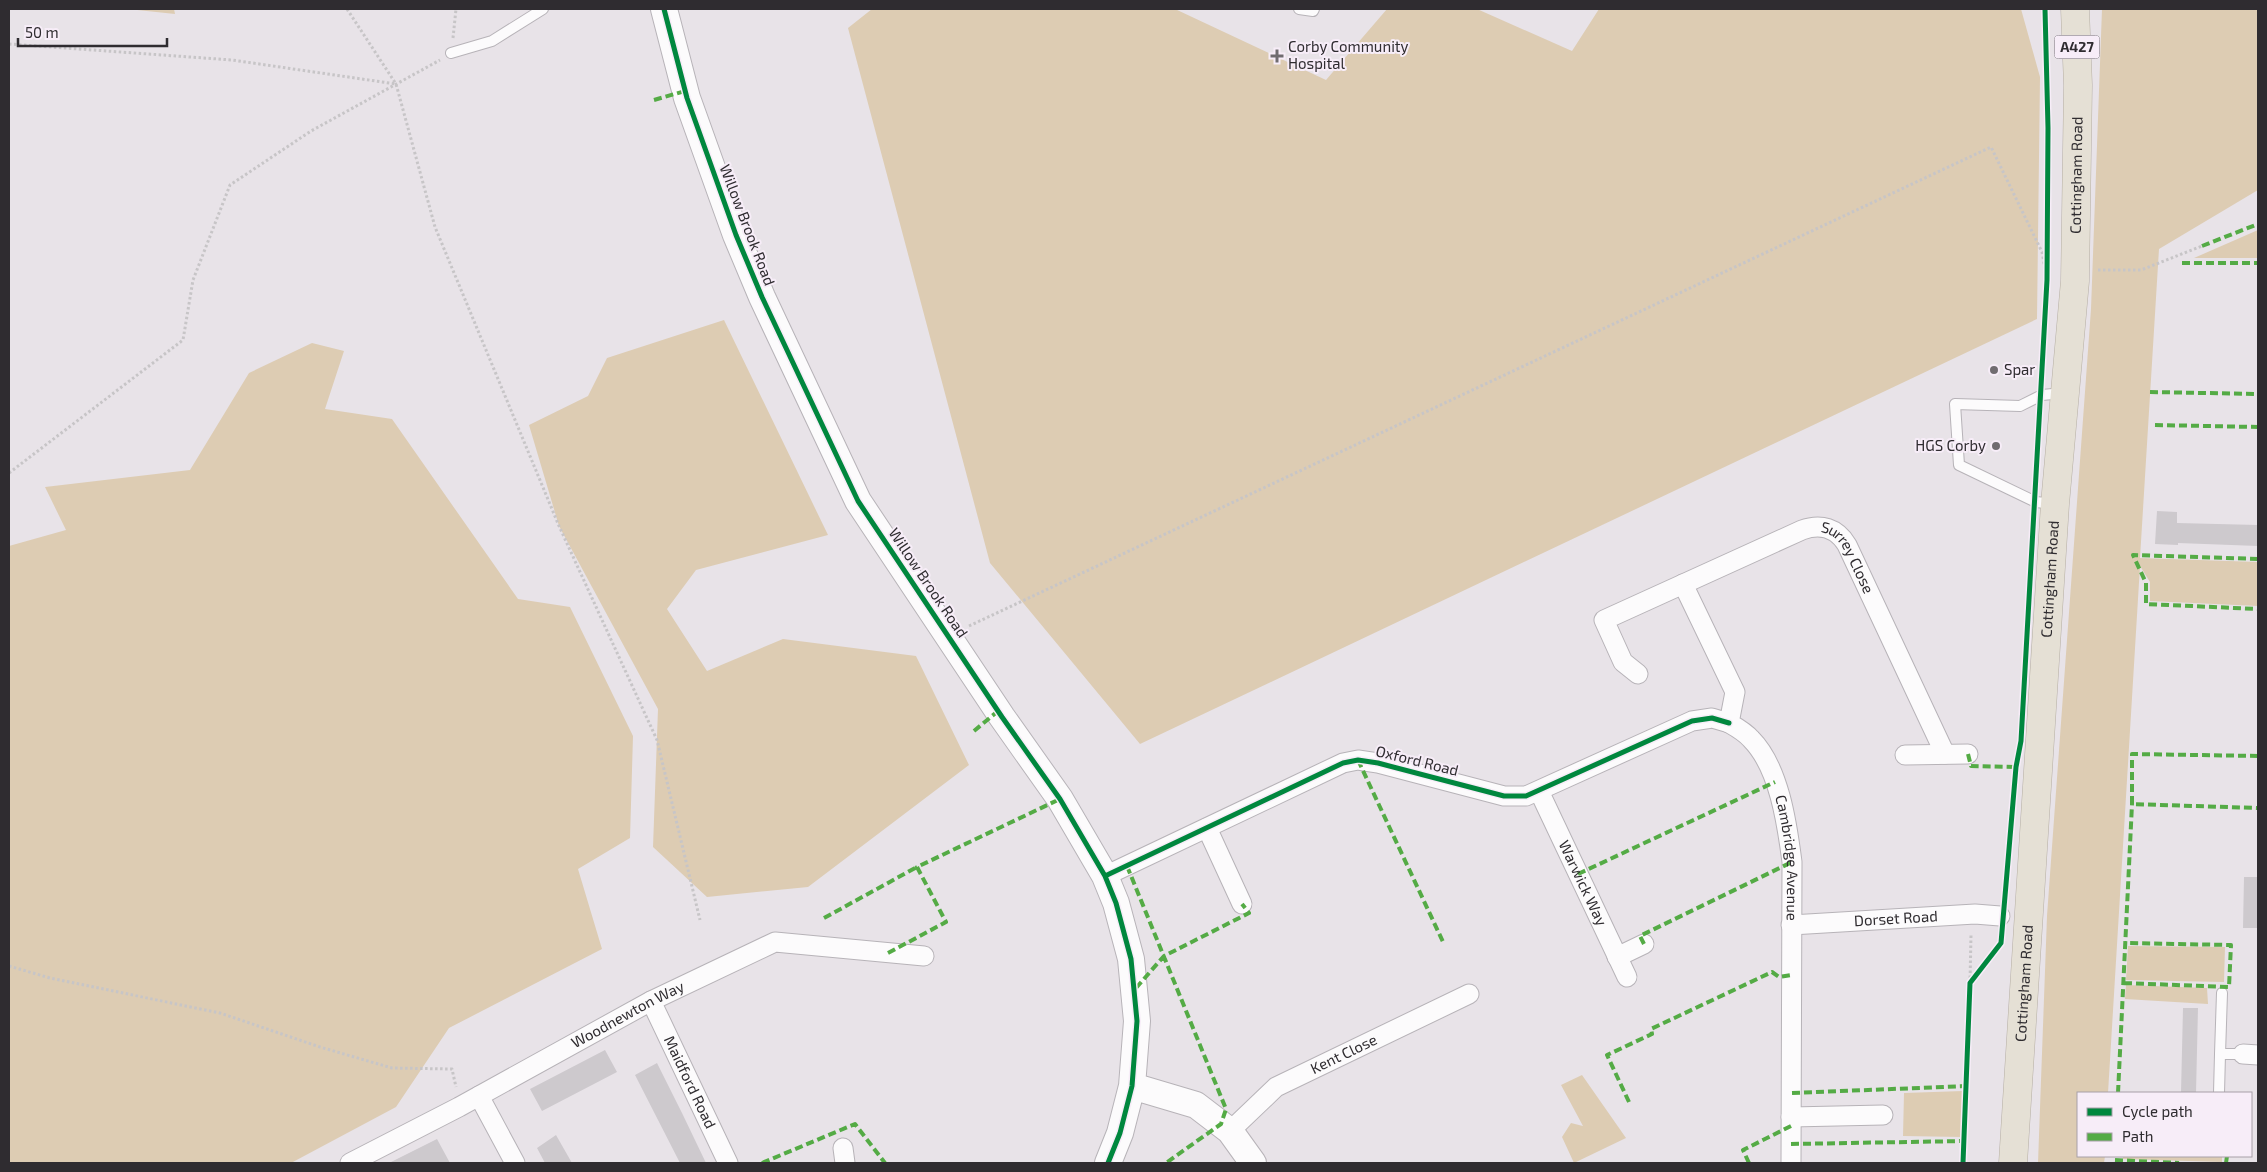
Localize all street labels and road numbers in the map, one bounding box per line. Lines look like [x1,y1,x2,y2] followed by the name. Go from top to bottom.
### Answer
[2054,36,2100,58] road number: A427
[2066,116,2086,234] street label: Cottingham Road
[717,162,779,288] street label: Willow Brook Road
[1820,517,1878,596] street label: Surrey Close
[2036,520,2062,638] street label: Cottingham Road
[886,524,972,641] street label: Willow Brook Road
[1374,741,1460,779] street label: Oxford Road
[1772,793,1802,921] street label: Cambridge Avenue
[1556,837,1612,929] street label: Warwick Way
[1853,906,1938,929] street label: Dorset Road
[2011,924,2036,1042] street label: Cottingham Road
[568,977,687,1051] street label: Woodnewton Way
[1307,1030,1380,1077] street label: Kent Close
[661,1033,720,1131] street label: Maidford Road

